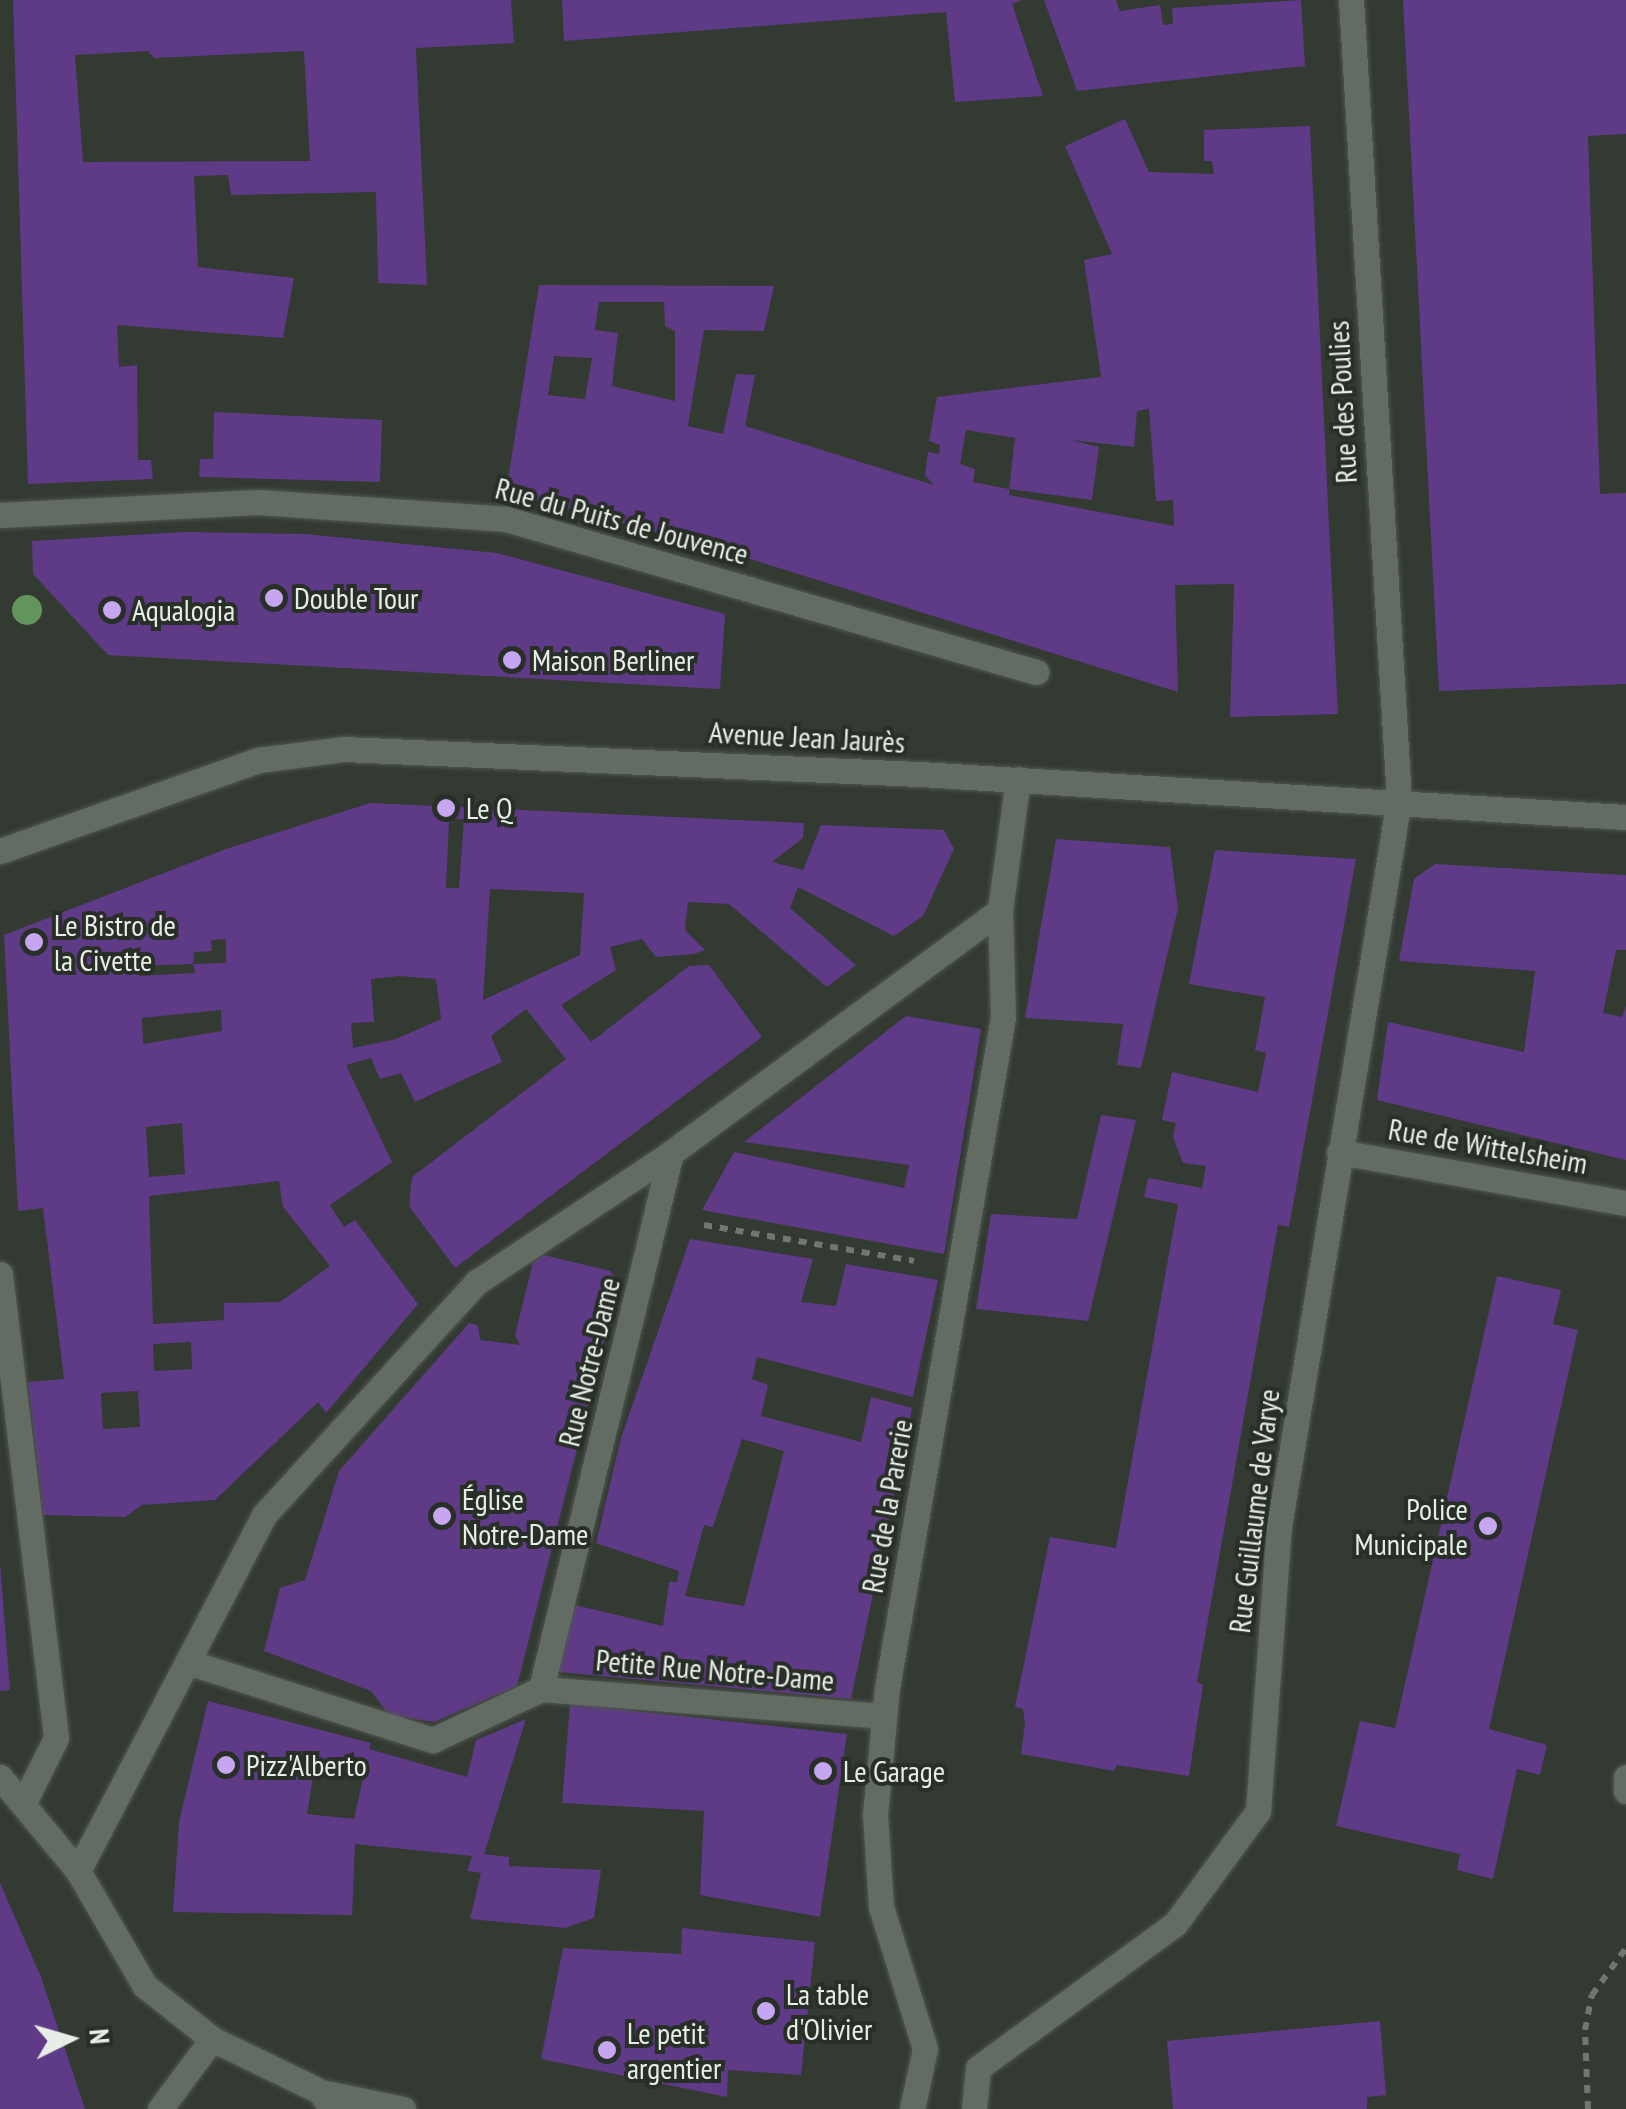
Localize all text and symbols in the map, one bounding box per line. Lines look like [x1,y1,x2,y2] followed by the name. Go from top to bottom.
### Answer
[1320,320,1364,484] street label: Rue des Poulies
[492,470,752,572] street label: Rue du Puits de Jouvence
[294,580,419,616] place label: Double Tour
[263,587,285,609] marker: Double Tour
[132,592,235,628] place label: Aqualogia
[101,599,123,621] marker: Aqualogia
[532,642,694,678] place label: Maison Berliner
[501,649,523,671] marker: Maison Berliner
[708,714,906,760] street label: Avenue Jean Jaurès
[466,790,512,826] place label: Le Q
[435,797,457,819] marker: Le Q
[54,907,176,978] place label: Le Bistro de la Civette
[23,931,45,953] marker: Le Bistro de la Civette
[1385,1111,1591,1181] street label: Rue de Wittelsheim
[551,1274,627,1450] street label: Rue Notre-Dame
[1221,1387,1287,1635] street label: Rue Guillaume de Varye
[854,1416,920,1596] street label: Rue de la Parerie
[462,1481,588,1552] place label: Église Notre-Dame
[1355,1491,1468,1562] place label: Police Municipale
[431,1505,453,1527] marker: Église Notre-Dame
[1477,1515,1499,1537] marker: Police Municipale
[594,1642,836,1698] street label: Petite Rue Notre-Dame
[246,1747,367,1783] place label: Pizz'Alberto
[843,1753,945,1789] place label: Le Garage
[215,1754,237,1776] marker: Pizz'Alberto
[812,1760,834,1782] marker: Le Garage
[786,1976,872,2046] place label: La table d'Olivier
[20,1989,120,2089] north arrow
[755,2000,777,2022] marker: La table d'Olivier
[627,2015,721,2086] place label: Le petit argentier
[81,2027,119,2045] text: N
[596,2039,618,2061] marker: Le petit argentier

